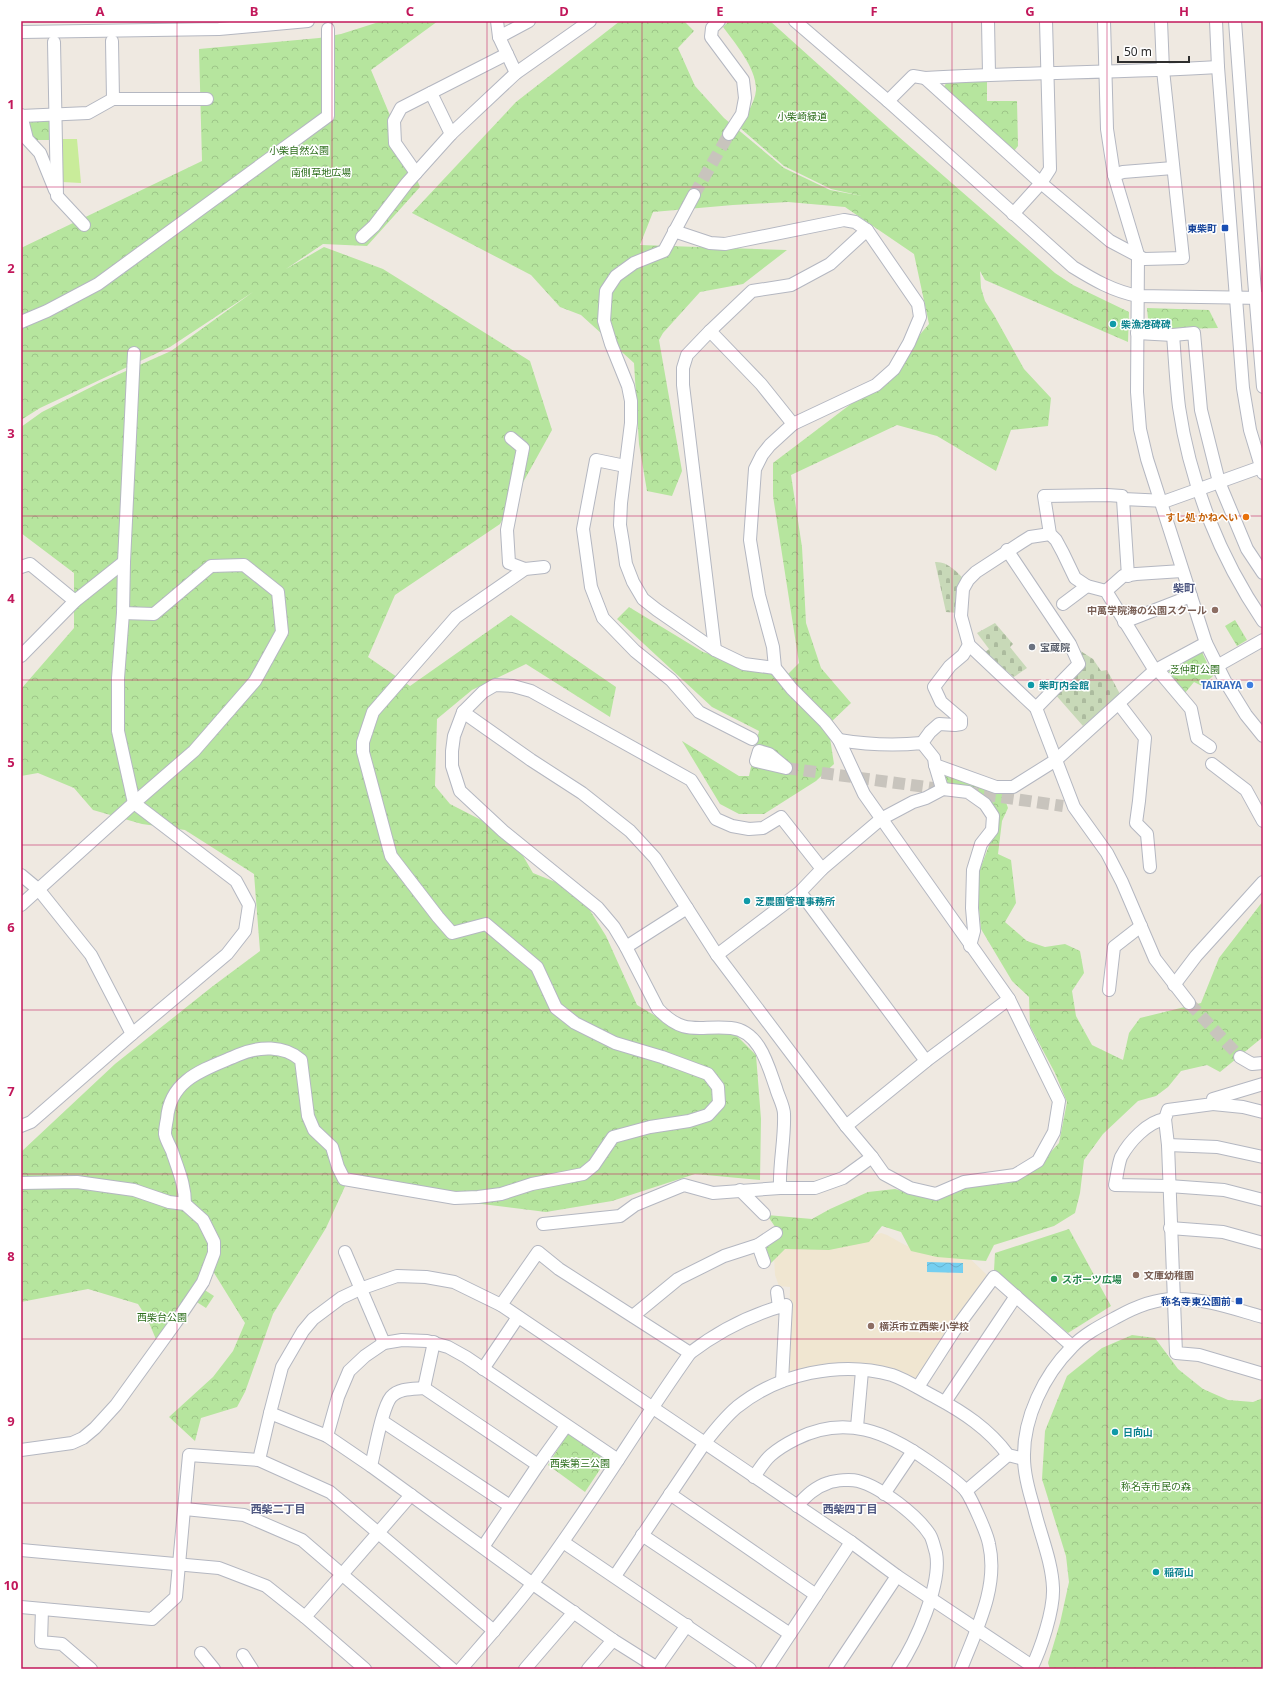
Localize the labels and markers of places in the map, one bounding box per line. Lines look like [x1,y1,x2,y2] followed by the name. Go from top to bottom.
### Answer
[1187,221,1217,235] place label: 東柴町
[1220,223,1230,233] marker: 東柴町
[1121,317,1171,331] place label: 柴漁港碑碑
[1108,319,1118,329] marker: 柴漁港碑碑
[1165,510,1238,524] place label: すし処 かねへい
[1241,512,1251,522] marker: すし処 かねへい
[1087,603,1207,617] place label: 中萬学院海の公園スクール
[1210,605,1220,615] marker: 中萬学院海の公園スクール
[1040,640,1070,654] place label: 宝蔵院
[1027,642,1037,652] marker: 宝蔵院
[1039,678,1089,692] place label: 柴町内会館
[1201,678,1242,692] place label: TAIRAYA
[1026,680,1036,690] marker: 柴町内会館
[1245,680,1255,690] marker: TAIRAYA
[755,894,835,908] place label: 芝農園管理事務所
[742,896,752,906] marker: 芝農園管理事務所
[1144,1268,1194,1282] place label: 文庫幼稚園
[1131,1270,1141,1280] marker: 文庫幼稚園
[1062,1272,1122,1286] place label: スポーツ広場
[1049,1274,1059,1284] marker: スポーツ広場
[1161,1294,1231,1308] place label: 称名寺東公園前
[1234,1296,1244,1306] marker: 称名寺東公園前
[879,1319,969,1333] place label: 横浜市立西柴小学校
[866,1321,876,1331] marker: 横浜市立西柴小学校
[1123,1425,1153,1439] place label: 日向山
[1110,1427,1120,1437] marker: 日向山
[1164,1565,1194,1579] place label: 稲荷山
[1151,1567,1161,1577] marker: 稲荷山

